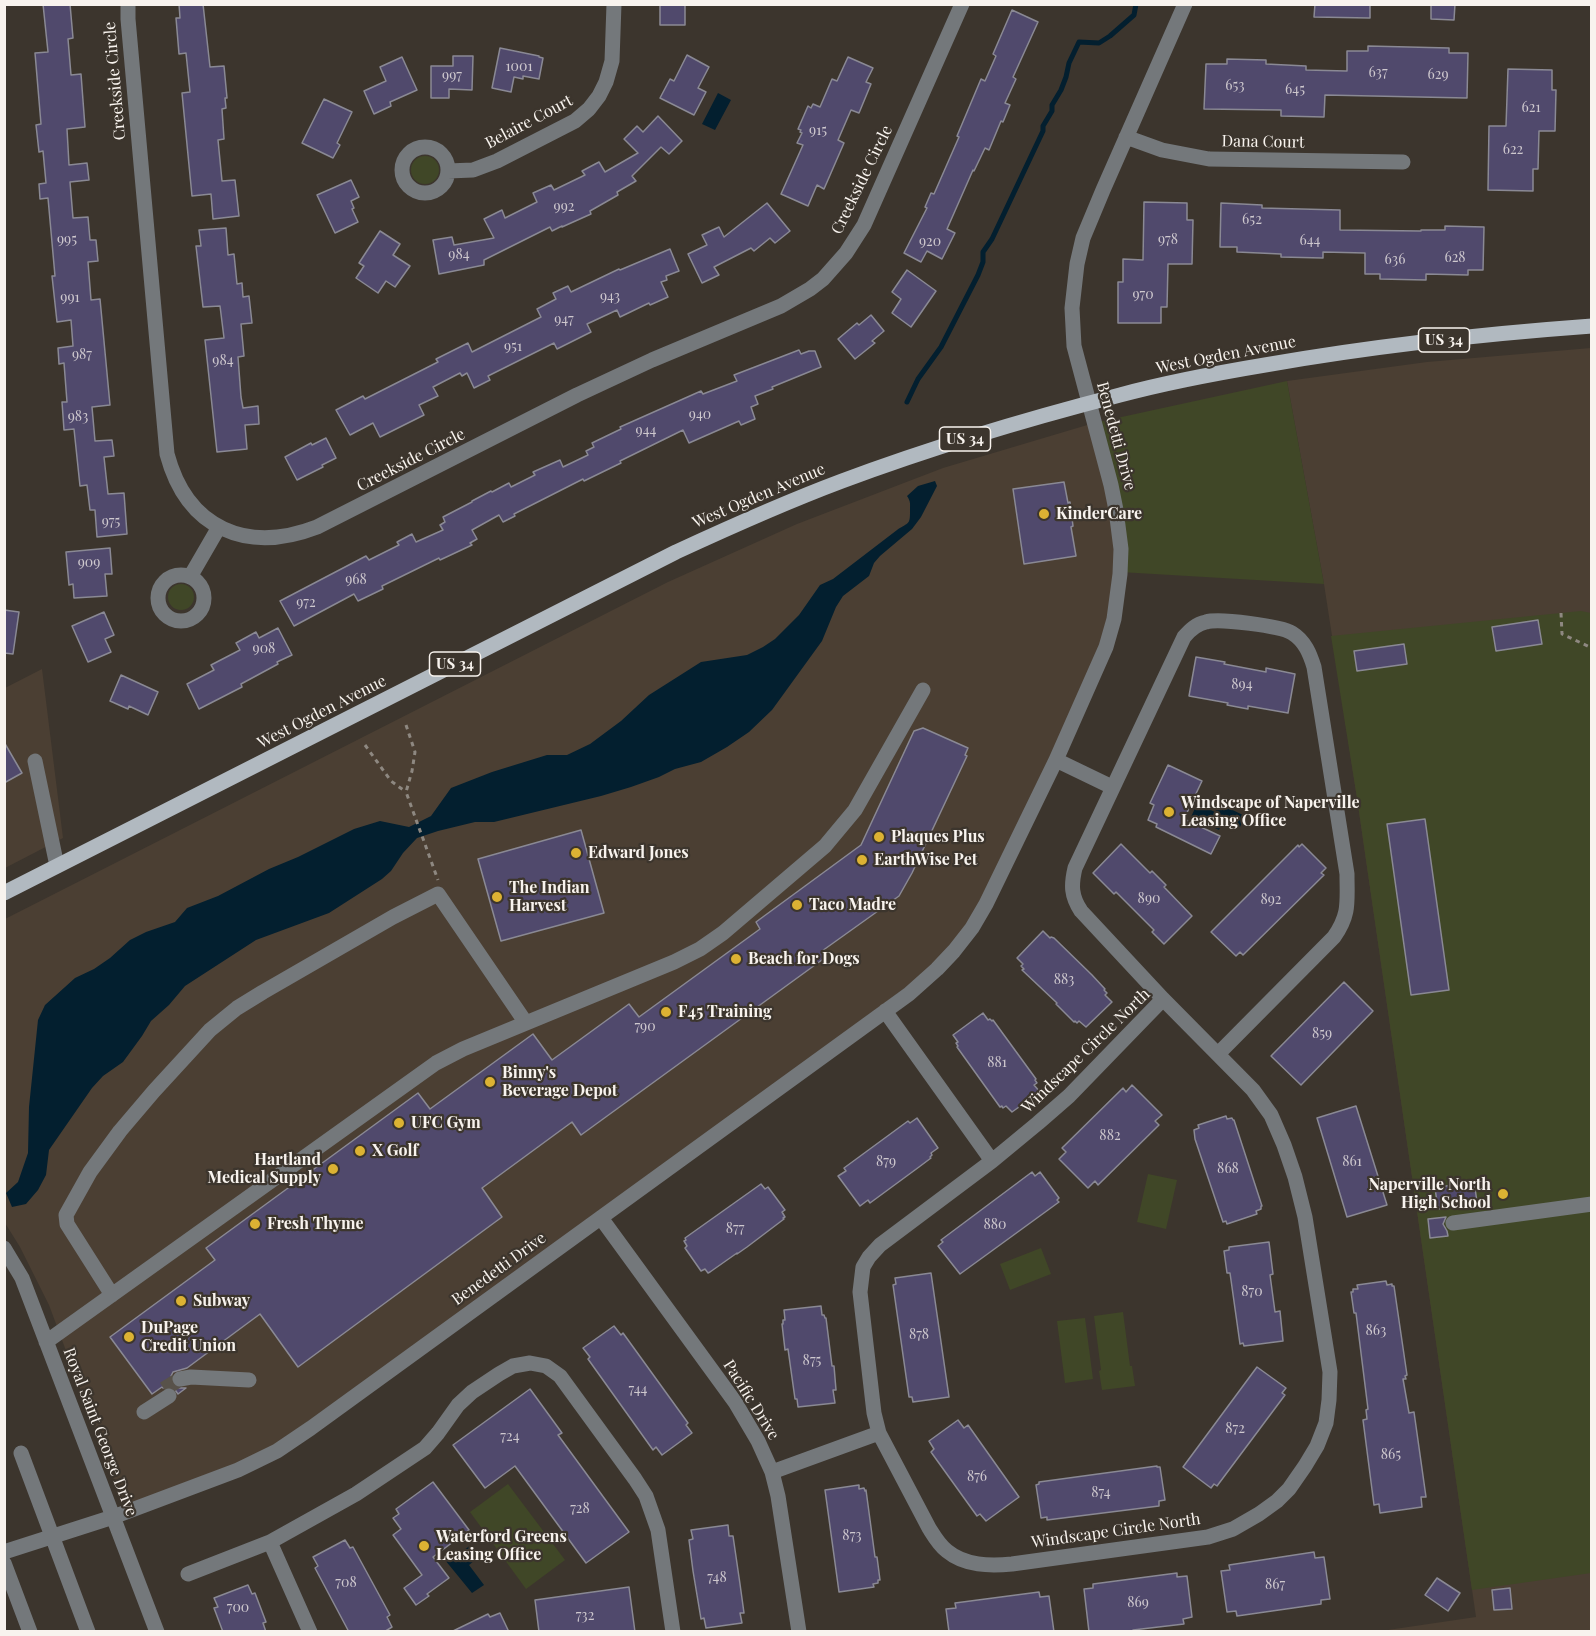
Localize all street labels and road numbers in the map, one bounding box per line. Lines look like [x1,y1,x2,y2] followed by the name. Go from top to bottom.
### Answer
[100,21,130,141] street label: Creekside Circle
[482,91,576,153] street label: Belaire Court
[827,122,897,238] street label: Creekside Circle
[1221,132,1305,152] street label: Dana Court
[1418,328,1470,352] road number: US 34
[1154,332,1298,378] street label: West Ogden Avenue
[1092,380,1140,492] street label: Benedetti Drive
[354,424,468,496] street label: Creekside Circle
[940,427,990,451] road number: US 34
[690,459,828,533] street label: West Ogden Avenue
[430,652,480,676] road number: US 34
[254,671,390,753] street label: West Ogden Avenue
[1018,985,1154,1117] street label: Windscape Circle North
[448,1228,550,1310] street label: Benedetti Drive
[59,1345,141,1519] street label: Royal Saint George Drive
[719,1357,783,1443] street label: Pacific Drive
[1030,1510,1202,1552] street label: Windscape Circle North

